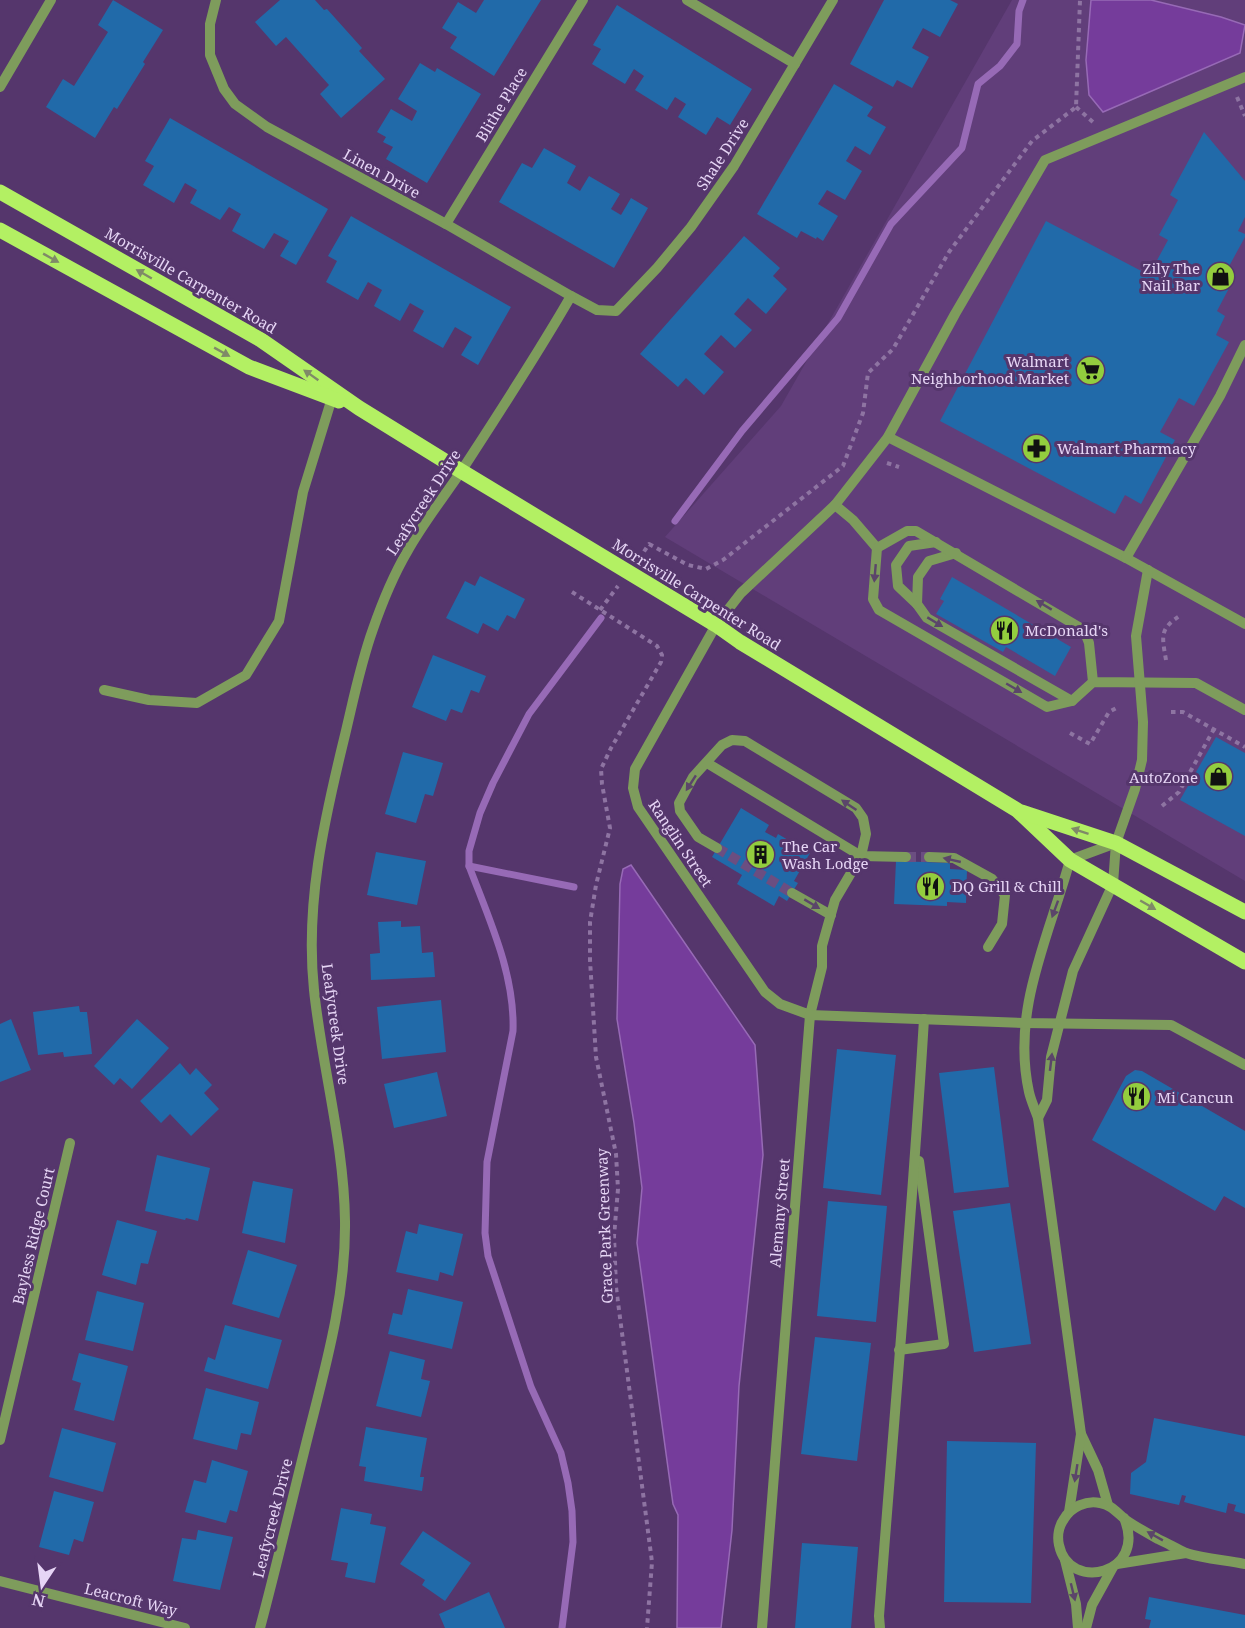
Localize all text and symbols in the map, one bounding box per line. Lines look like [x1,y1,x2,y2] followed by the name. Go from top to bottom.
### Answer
[471,63,531,145] street label: Blithe Place
[691,114,753,194] street label: Shale Drive
[340,144,424,202] street label: Linen Drive
[101,223,281,337] street label: Morrisville Carpenter Road
[43,253,60,263] one-way arrow
[1141,258,1200,295] place label: Zily The Nail Bar
[1205,261,1237,293] shop icon: Zily The Nail Bar
[136,268,152,279] one-way arrow
[214,347,231,357] one-way arrow
[911,351,1069,388] place label: Walmart Neighborhood Market
[1074,354,1106,386] supermarket icon: Walmart Neighborhood Market
[303,369,319,380] one-way arrow
[1020,432,1052,464] pharmacy icon: Walmart Pharmacy
[1057,438,1197,458] place label: Walmart Pharmacy
[381,445,465,559] street label: Leafycreek Drive
[609,534,785,654] street label: Morrisville Carpenter Road
[870,563,880,582] one-way arrow
[1036,600,1052,611] one-way arrow
[988,614,1020,646] restaurant icon: McDonald's
[927,617,943,628] one-way arrow
[1025,620,1108,640] place label: McDonald's
[1006,683,1023,693] one-way arrow
[1203,761,1235,793] shop icon: AutoZone
[1129,767,1198,787] place label: AutoZone
[685,774,697,790] one-way arrow
[644,796,718,890] street label: Ranglin Street
[841,799,857,811] one-way arrow
[1071,825,1089,835] one-way arrow
[782,836,869,873] place label: The Car Wash Lodge
[745,839,777,871] building icon: The Car Wash Lodge
[942,855,961,864] one-way arrow
[915,870,947,902] restaurant icon: DQ Grill & Chill
[952,876,1062,896] place label: DQ Grill & Chill
[803,899,820,909] one-way arrow
[1050,900,1060,918] one-way arrow
[1140,900,1157,910] one-way arrow
[318,962,354,1086] street label: Leafycreek Drive
[1047,1052,1056,1071] one-way arrow
[1120,1081,1152,1113] restaurant icon: Mi Cancun
[1157,1087,1234,1107] place label: Mi Cancun
[591,1147,617,1304] street label: Grace Park Greenway
[764,1158,794,1268] street label: Alemany Street
[7,1165,59,1307] street label: Bayless Ridge Court
[247,1456,297,1580] street label: Leafycreek Drive
[1071,1463,1080,1482] one-way arrow
[1146,1532,1163,1542] one-way arrow
[12,1556,72,1616] north arrow
[83,1578,180,1620] street label: Leacroft Way
[1069,1583,1079,1601] one-way arrow
[30,1588,47,1613] text: N

